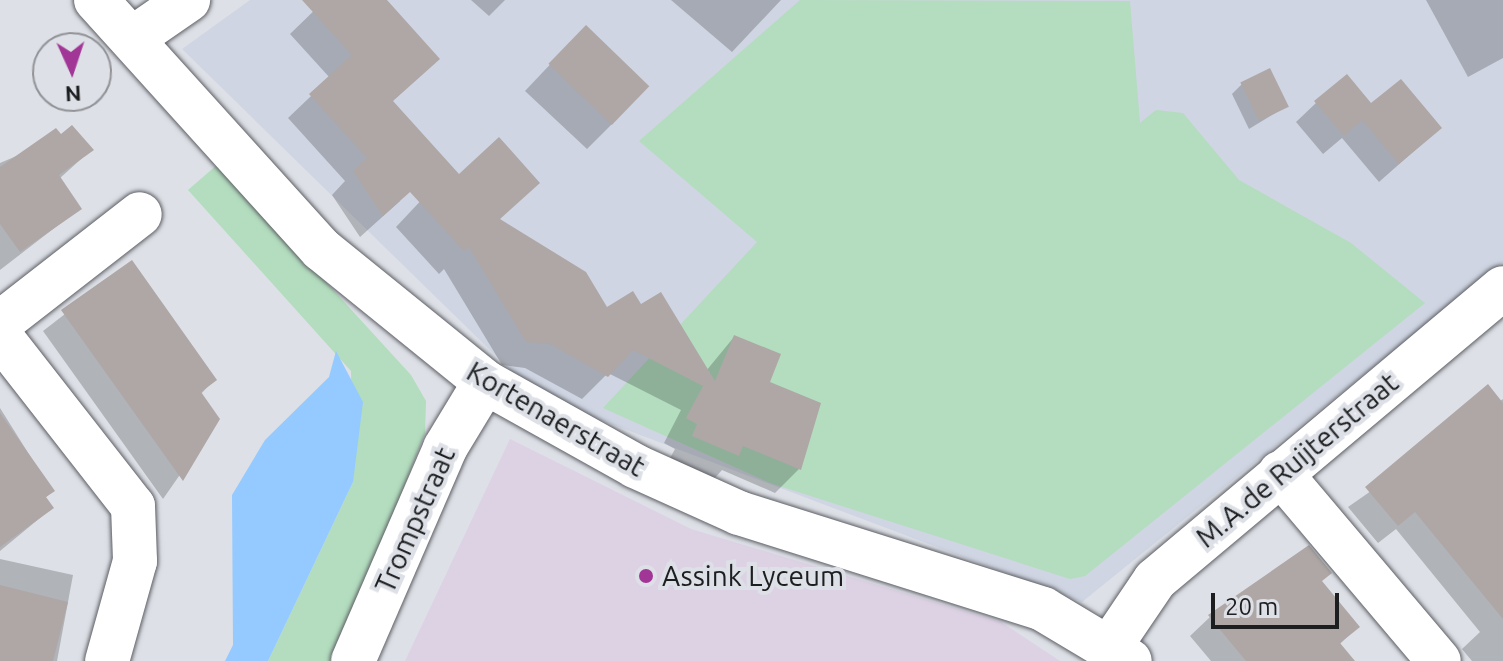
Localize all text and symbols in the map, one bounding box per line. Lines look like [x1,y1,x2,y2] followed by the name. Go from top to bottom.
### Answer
[32,32,112,112] north arrow
[64,82,82,107] text: N
[461,354,651,484] street label: Kortenaerstraat
[1189,366,1405,554] street label: M.A.de Ruijterstraat
[368,442,462,598] street label: Trompstraat
[662,559,844,593] place label: Assink Lyceum
[637,567,655,585] marker: Assink Lyceum
[1215,577,1343,627] scale bar
[1225,593,1278,620] text: 20 m

